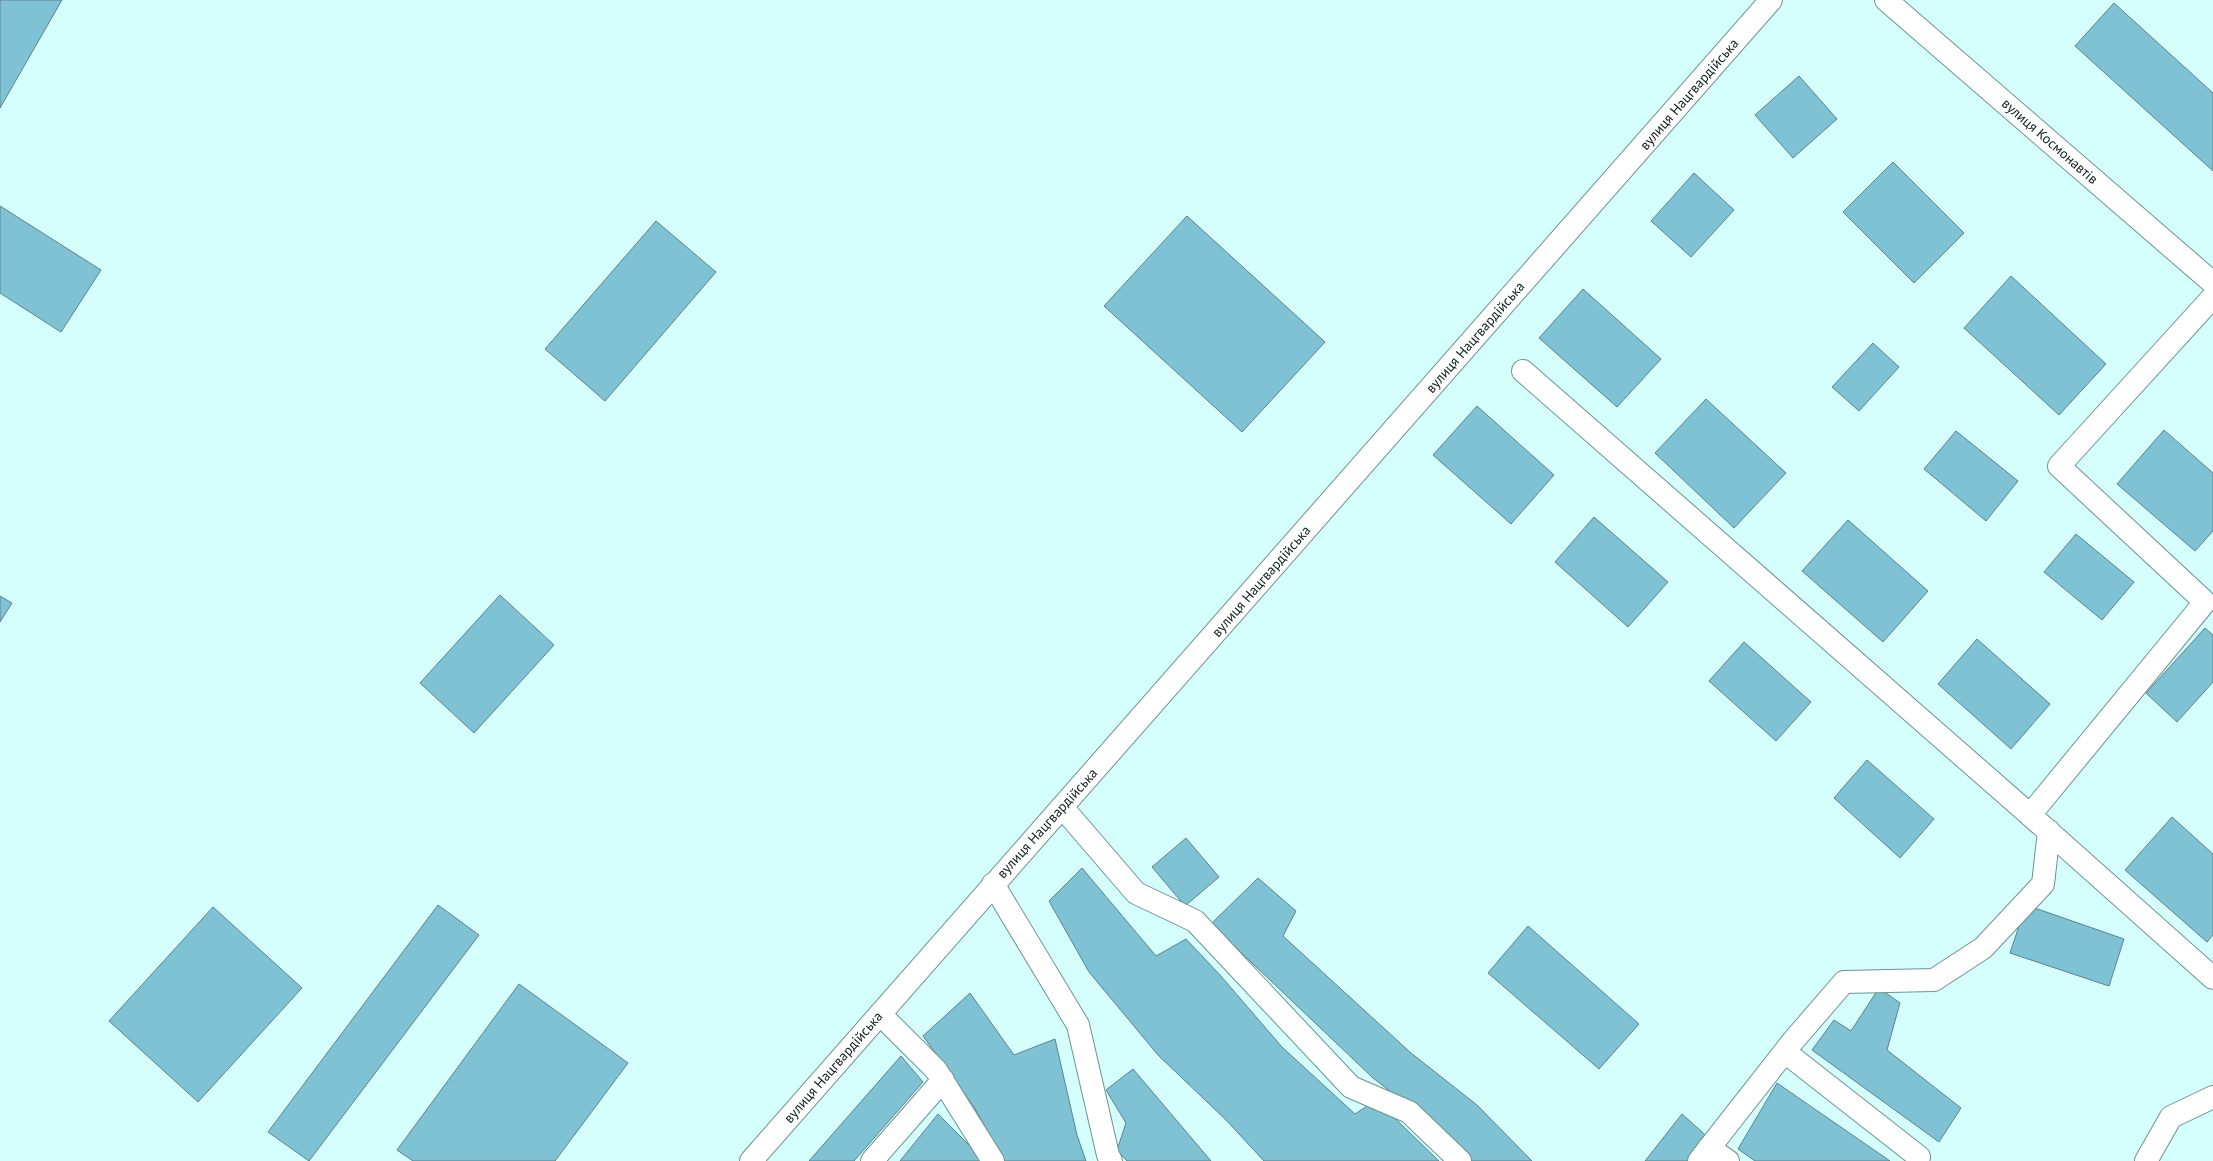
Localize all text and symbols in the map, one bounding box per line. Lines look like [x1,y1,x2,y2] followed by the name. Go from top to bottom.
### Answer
[1636,34,1742,154] street label: вулиця Нацгвардійська
[1998,94,2102,188] street label: вулиця Космонавтів
[1422,277,1528,397] street label: вулиця Нацгвардійська
[1208,521,1314,641] street label: вулиця Нацгвардійська
[993,764,1101,882] street label: вулиця Нацгвардійська
[780,1007,886,1127] street label: вулиця Нацгвардійська

